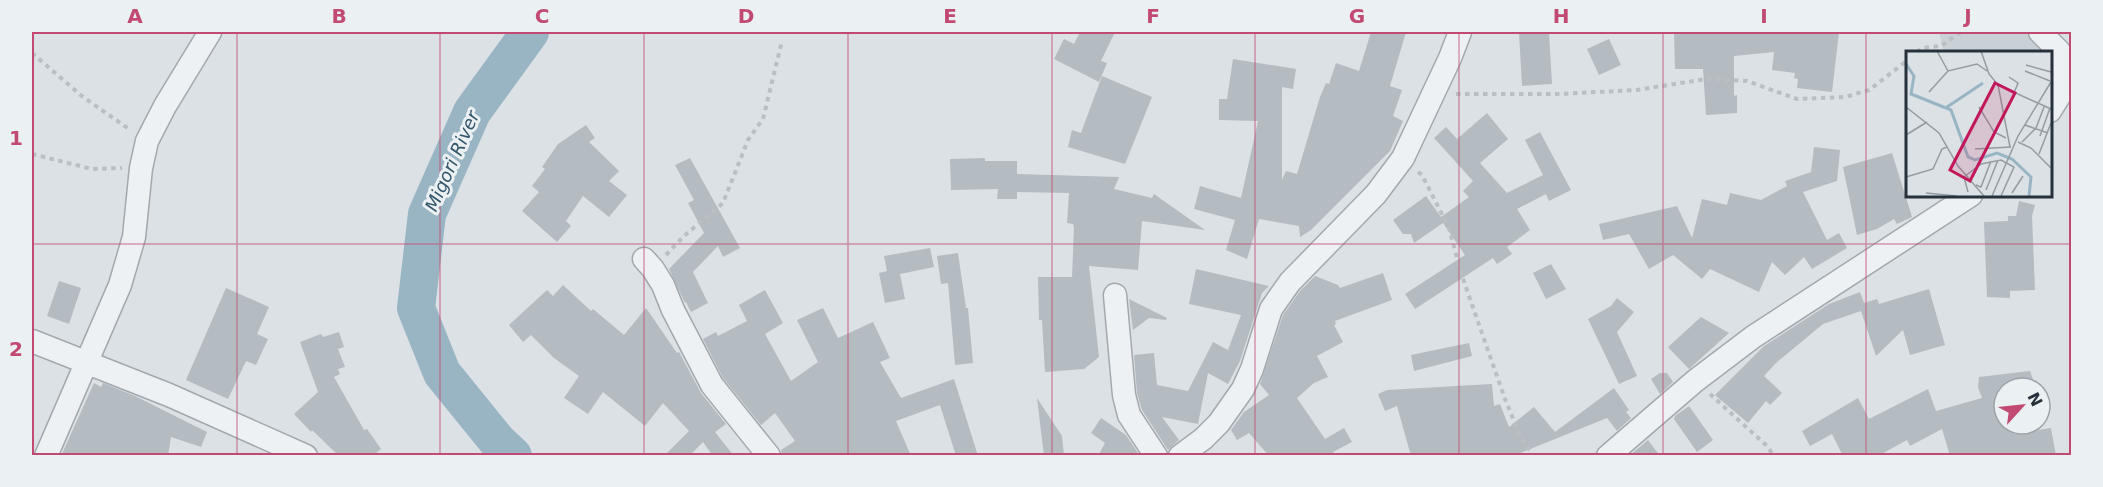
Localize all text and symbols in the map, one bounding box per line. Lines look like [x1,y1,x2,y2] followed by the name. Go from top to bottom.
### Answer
[127,4,143,28] text: A
[331,4,347,28] text: B
[535,4,549,28] text: C
[738,4,754,28] text: D
[943,4,957,28] text: E
[1146,4,1160,28] text: F
[1349,4,1365,28] text: G
[1553,4,1569,28] text: H
[1760,4,1768,28] text: I
[1962,4,1972,28] text: J
[1906,51,2052,196] inset map
[420,106,484,214] water label: Migori River
[9,126,23,150] text: 1
[9,337,23,361] text: 2
[1992,376,2052,436] north arrow
[2023,389,2046,410] text: N

